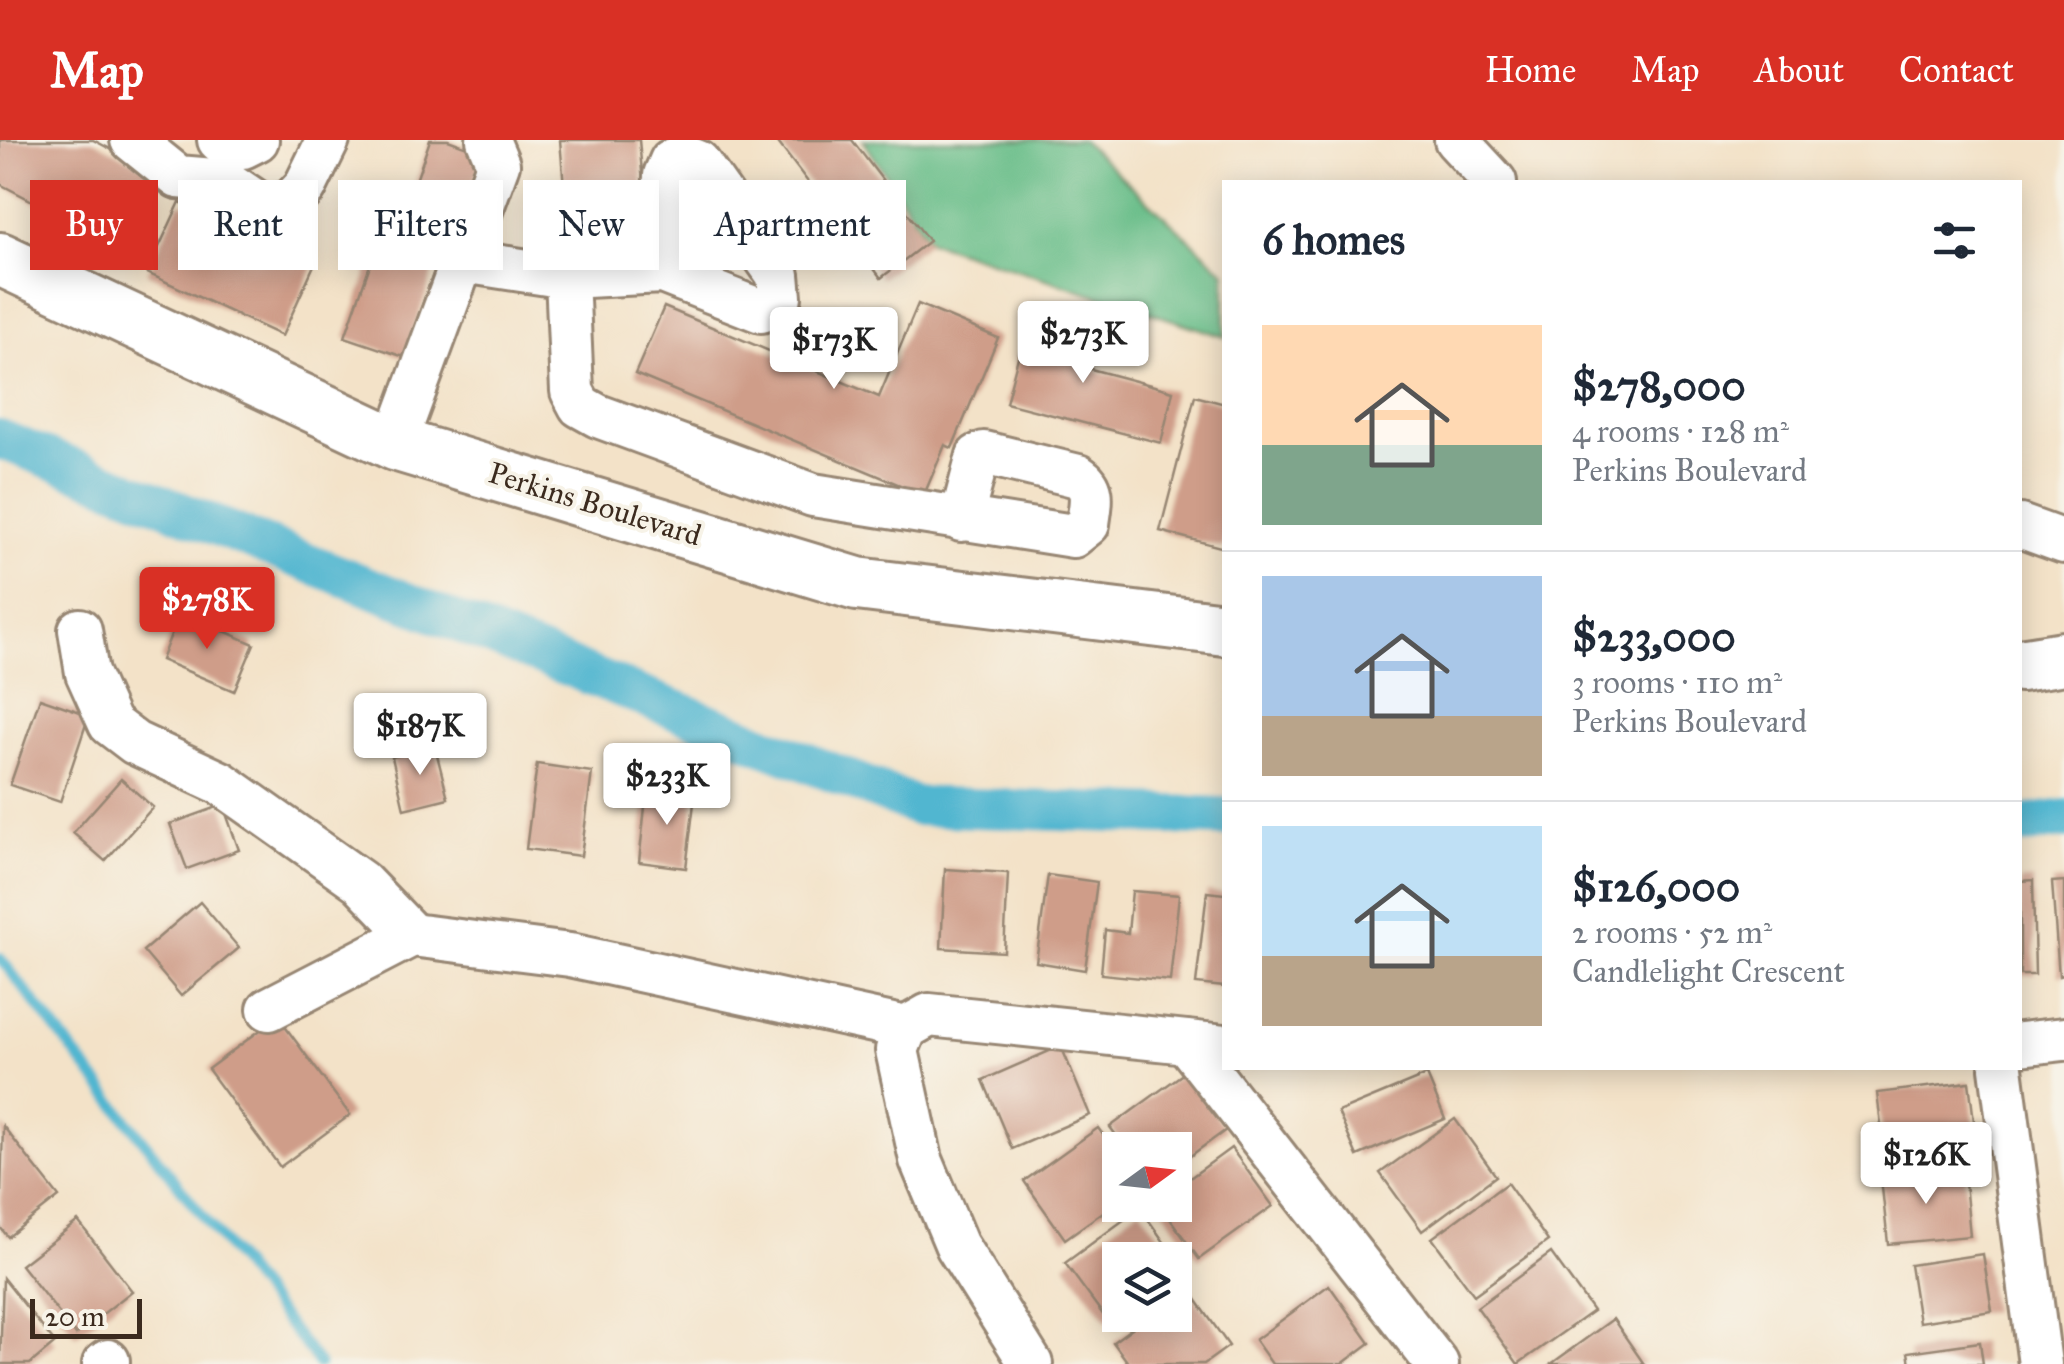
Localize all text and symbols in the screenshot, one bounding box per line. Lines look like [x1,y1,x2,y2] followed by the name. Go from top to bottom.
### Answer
[50,41,144,100] text: Map
[1485,49,1576,92] text: Home
[1631,49,1700,92] text: Map
[1755,49,1844,92] text: About
[1899,49,2014,92] text: Contact
[30,180,158,270] chip: Buy
[178,180,318,270] chip: Rent
[338,180,503,270] chip: Filters
[523,180,659,270] chip: New
[679,180,906,270] chip: Apartment
[1927,213,1982,268] icon: filters
[1262,214,1405,266] text: 6 homes
[1013,301,1153,386] pin: $273K
[764,307,904,392] pin: $173K
[1040,314,1126,353] text: $273K
[792,320,876,359] text: $173K
[1572,360,1746,412] text: $278,000
[1342,365,1462,485] icon: home
[1572,412,1789,451] text: 4 rooms · 128 m²
[1572,451,1807,490] text: Perkins Boulevard
[484,455,706,553] street label: Perkins Boulevard
[137,567,277,652] pin: $278K
[162,580,252,619] text: $278K
[1572,611,1736,663] text: $233,000
[1342,616,1462,736] icon: home
[1572,663,1782,702] text: 3 rooms · 110 m²
[350,693,490,778] pin: $187K
[1572,702,1807,741] text: Perkins Boulevard
[376,706,464,745] text: $187K
[597,743,737,828] pin: $233K
[625,756,709,795] text: $233K
[1572,861,1740,913] text: $126,000
[1342,866,1462,986] icon: home
[1572,913,1772,952] text: 2 rooms · 52 m²
[1572,952,1845,991] text: Candlelight Crescent
[1856,1122,1996,1207] pin: $126K
[1102,1132,1192,1222] north arrow
[1102,1132,1192,1332] map controls
[1883,1135,1969,1174] text: $126K
[1102,1242,1192,1332] button: layers
[30,1294,142,1338] scale bar
[45,1299,105,1334] text: 20 m

